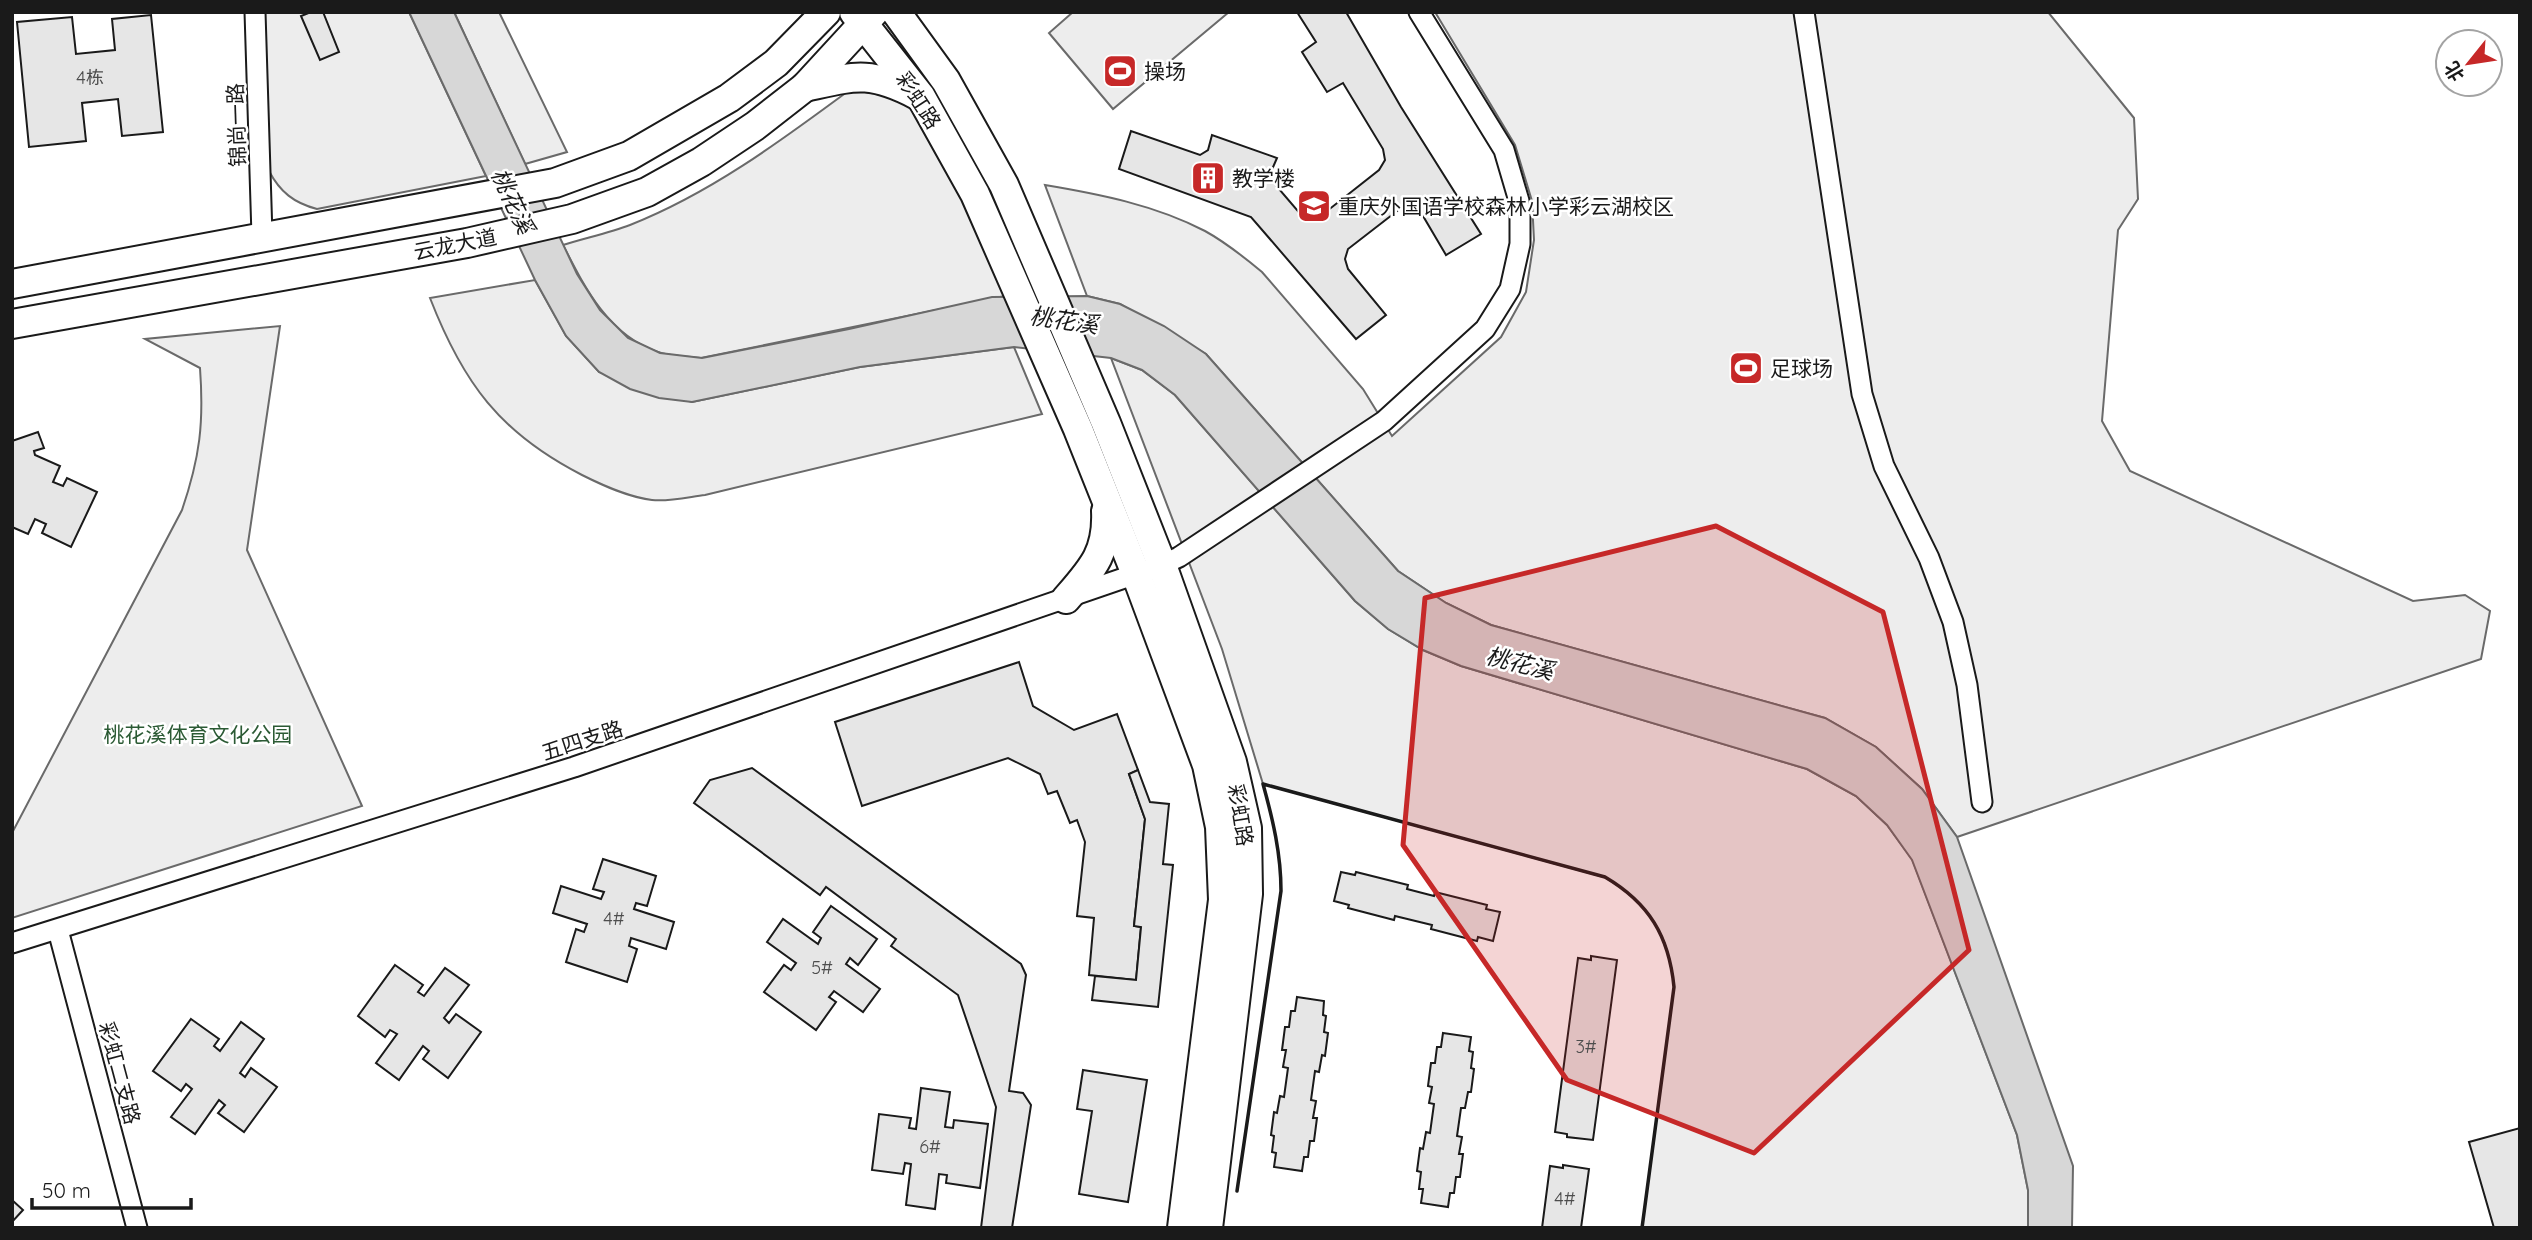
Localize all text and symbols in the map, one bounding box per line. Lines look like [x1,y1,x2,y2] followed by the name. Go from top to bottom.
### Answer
[2434,28,2504,98] north arrow
[1101,52,1139,90] sports icon: 操场
[2439,57,2469,86] text: 北
[1144,58,1186,84] place label: 操场
[76,66,104,89] house number: 4栋
[891,67,947,133] street label: 彩虹路
[222,83,250,167] street label: 锦尚一路
[1189,159,1227,197] building icon: 教学楼
[485,164,542,241] water label: 桃花溪
[1232,165,1295,191] place label: 教学楼
[1295,187,1333,225] school or university icon: 重庆外国语学校森林小学彩云湖校区
[1338,193,1674,219] place label: 重庆外国语学校森林小学彩云湖校区
[411,223,499,265] street label: 云龙大道
[1028,301,1103,340] water label: 桃花溪
[1727,349,1765,387] sports icon: 足球场
[1770,355,1833,381] place label: 足球场
[1483,641,1560,686] water label: 桃花溪
[538,715,626,765] street label: 五四支路
[104,721,293,747] park label: 桃花溪体育文化公园
[1223,782,1259,848] street label: 彩虹路
[603,907,625,930] house number: 4#
[811,956,833,979] house number: 5#
[94,1019,146,1127] street label: 彩虹二支路
[1575,1035,1597,1058] house number: 3#
[919,1135,941,1158] house number: 6#
[32,1166,191,1210] scale bar
[42,1177,91,1203] text: 50 m
[1554,1187,1576,1210] house number: 4#

